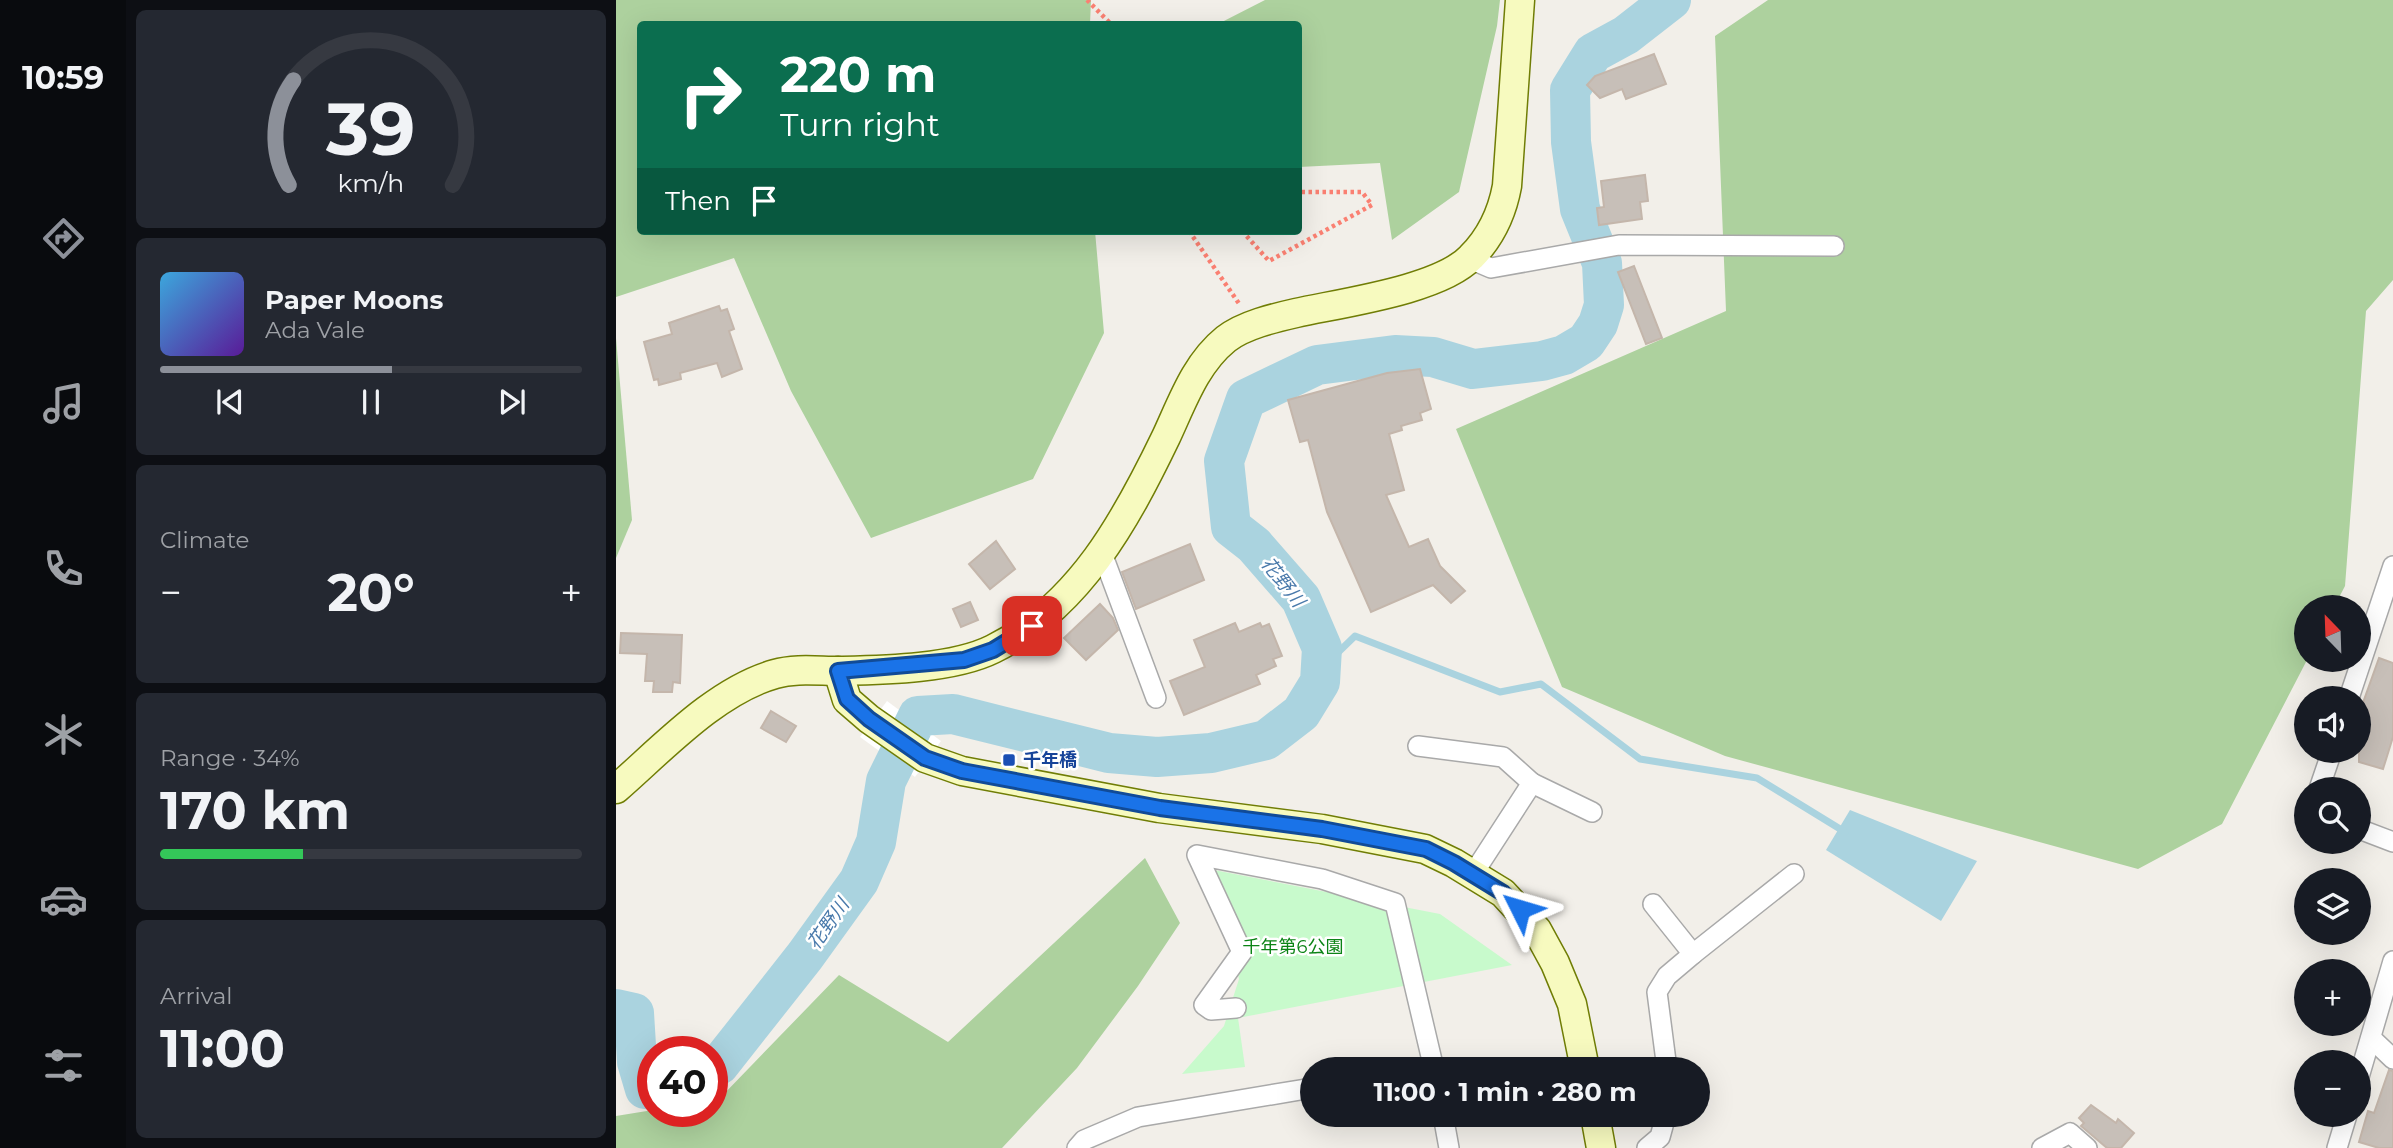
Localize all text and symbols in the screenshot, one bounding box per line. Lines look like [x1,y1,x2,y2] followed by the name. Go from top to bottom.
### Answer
[780,45,936,104] text: 220 m
[665,49,756,140] icon: right
[22,58,104,97] text: 10:59
[325,85,416,173] text: 39
[780,105,940,144] text: Turn right
[338,168,404,198] text: km/h
[745,182,783,220] icon: arrive
[665,185,731,217] text: Then
[39,214,88,263] icon: directions
[265,284,443,316] text: Paper Moons
[265,316,365,344] text: Ada Vale
[39,379,88,428] icon: music
[211,383,249,421] icon: previous
[352,383,390,421] icon: pause
[493,383,531,421] icon: next
[160,526,249,554] text: Climate
[39,544,88,593] icon: phone
[1256,552,1311,613] water label: 花野川
[327,561,415,624] text: 20°
[160,569,182,616] text: −
[560,569,582,616] text: +
[2294,595,2371,672] north arrow
[2294,595,2371,1127] map controls
[1002,596,1062,656] pin
[1013,607,1051,645] icon: arrive
[2294,686,2371,763] button: sound
[39,710,88,759] icon: climate
[160,744,300,772] text: Range · 34%
[1023,749,1077,771] place label: 千年橋
[1001,752,1017,768] marker: 千年橋
[2294,777,2371,854] button: search
[160,779,350,842] text: 170 km
[2294,868,2371,945] button: layers
[1483,872,1557,946] position arrow
[39,875,88,924] icon: car
[802,892,855,954] water label: 花野川
[1243,936,1343,958] park label: 千年第6公園
[2294,959,2371,1036] button: +
[160,982,233,1010] text: Arrival
[160,1017,285,1080] text: 11:00
[637,1036,728,1127] speed limit sign: 40
[39,1041,88,1090] icon: filters
[2294,1050,2371,1127] button: −
[1373,1076,1637,1108] text: 11:00 · 1 min · 280 m

